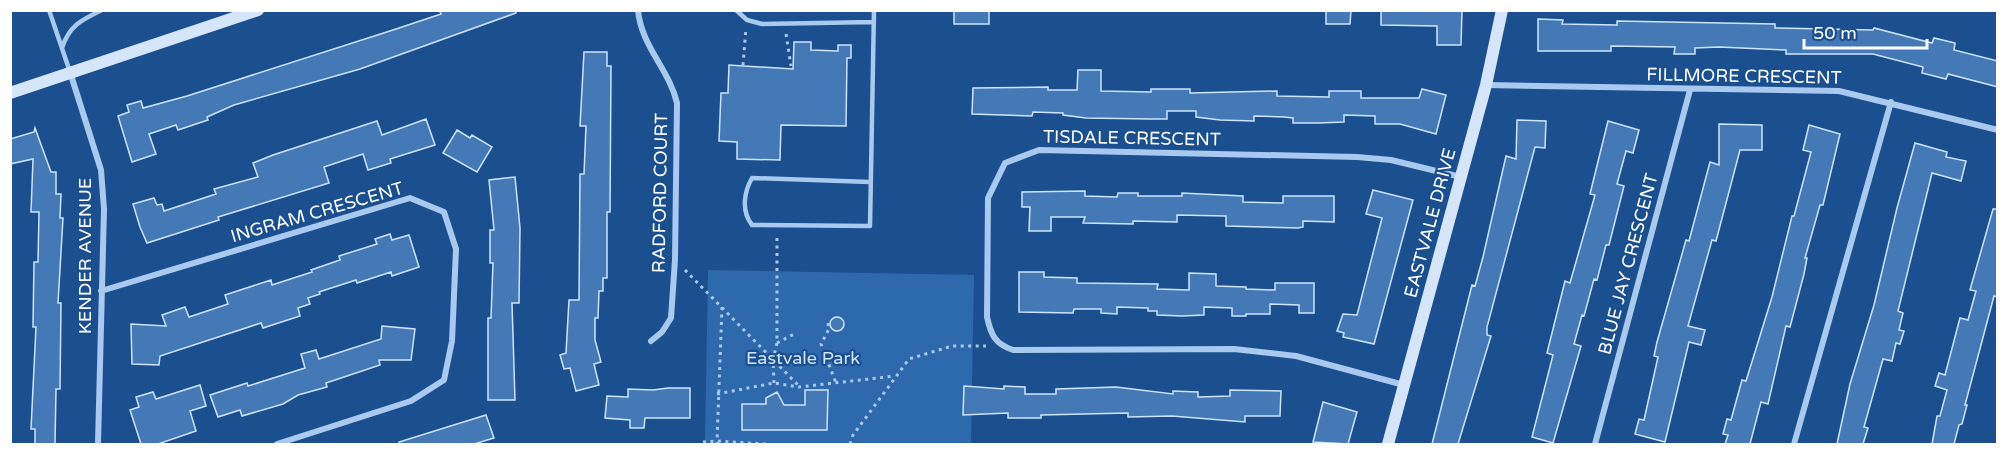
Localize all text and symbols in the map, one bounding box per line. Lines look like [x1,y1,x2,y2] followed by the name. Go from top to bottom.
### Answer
[1804,12,1927,50] scale bar
[1813,22,1857,44] text: 50 m
[1646,63,1842,89] street label: FILLMORE CRESCENT
[648,113,672,273] street label: RADFORD COURT
[1043,125,1221,151] street label: TISDALE CRESCENT
[1399,146,1461,300] street label: EASTVALE DRIVE
[1593,171,1663,357] street label: BLUE JAY CRESCENT
[228,177,406,247] street label: INGRAM CRESCENT
[74,178,96,334] street label: KENDER AVENUE
[746,347,860,369] park label: Eastvale Park

